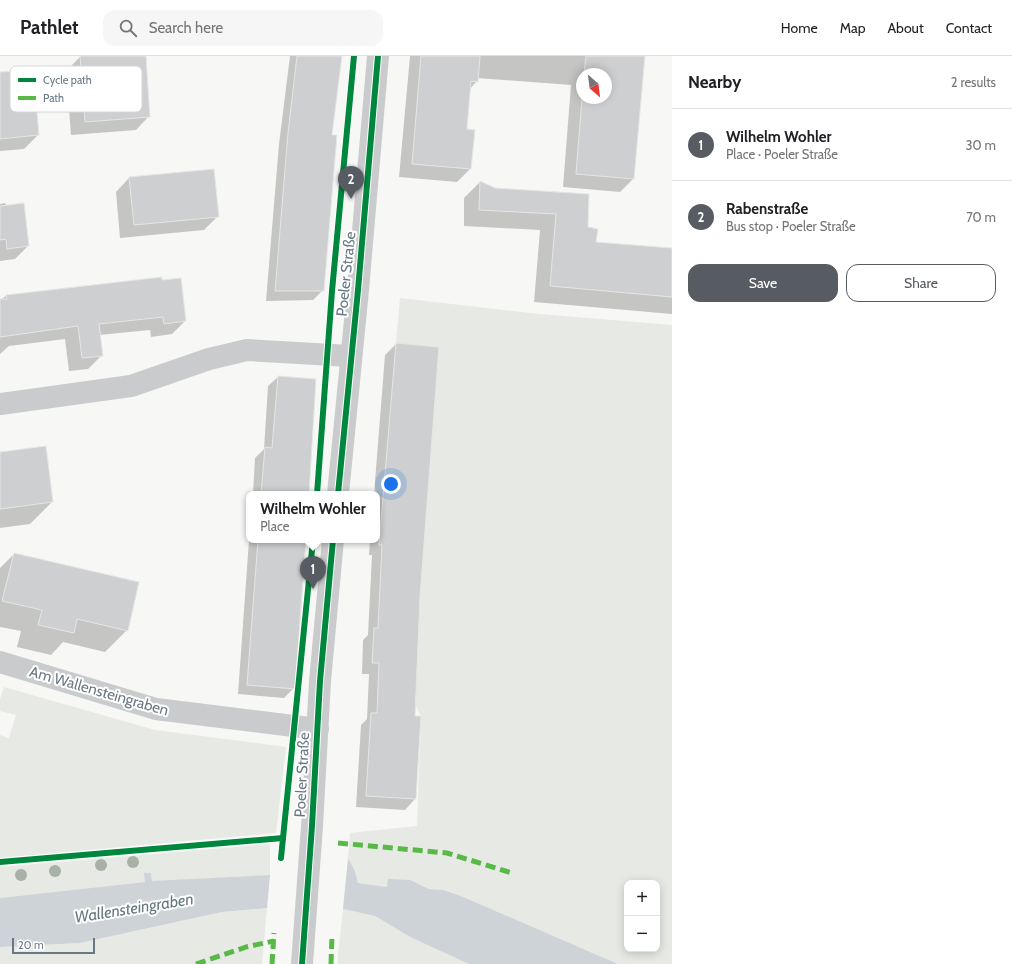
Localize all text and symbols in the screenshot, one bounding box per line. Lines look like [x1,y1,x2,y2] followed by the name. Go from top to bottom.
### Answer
[103,10,383,46] search box
[20,16,79,39] text: Pathlet
[117,17,139,39] icon: search
[149,19,223,37] text: Search here
[781,19,818,37] text: Home
[840,19,865,37] text: Map
[887,19,924,37] text: About
[946,19,992,37] text: Contact
[10,66,142,112] legend
[576,68,612,104] north arrow
[688,72,741,92] text: Nearby
[43,73,92,87] text: Cycle path
[951,74,996,90] text: 2 results
[43,91,64,105] text: Path
[726,128,831,146] text: Wilhelm Wohler
[699,137,703,153] text: 1
[966,137,996,153] text: 30 m
[726,146,838,162] text: Place · Poeler Straße
[338,166,364,199] pin: 2
[726,200,808,218] text: Rabenstraße
[698,209,704,225] text: 2
[966,209,996,225] text: 70 m
[726,218,856,234] text: Bus stop · Poeler Straße
[333,230,359,317] street label: Poeler Straße
[688,264,838,302] button: Save
[846,264,996,302] button: Share
[381,474,401,494] your location
[246,491,380,543] popup
[260,500,366,518] text: Wilhelm Wohler
[260,518,289,534] text: Place
[300,556,326,589] pin: 1
[27,663,171,719] street label: Am Wallensteingraben
[291,732,313,818] street label: Poeler Straße
[624,880,660,952] map controls
[624,880,660,916] button: +
[73,889,195,927] water label: Wallensteingraben
[624,916,660,952] button: −
[12,936,95,955] scale bar
[18,938,44,952] text: 20 m

